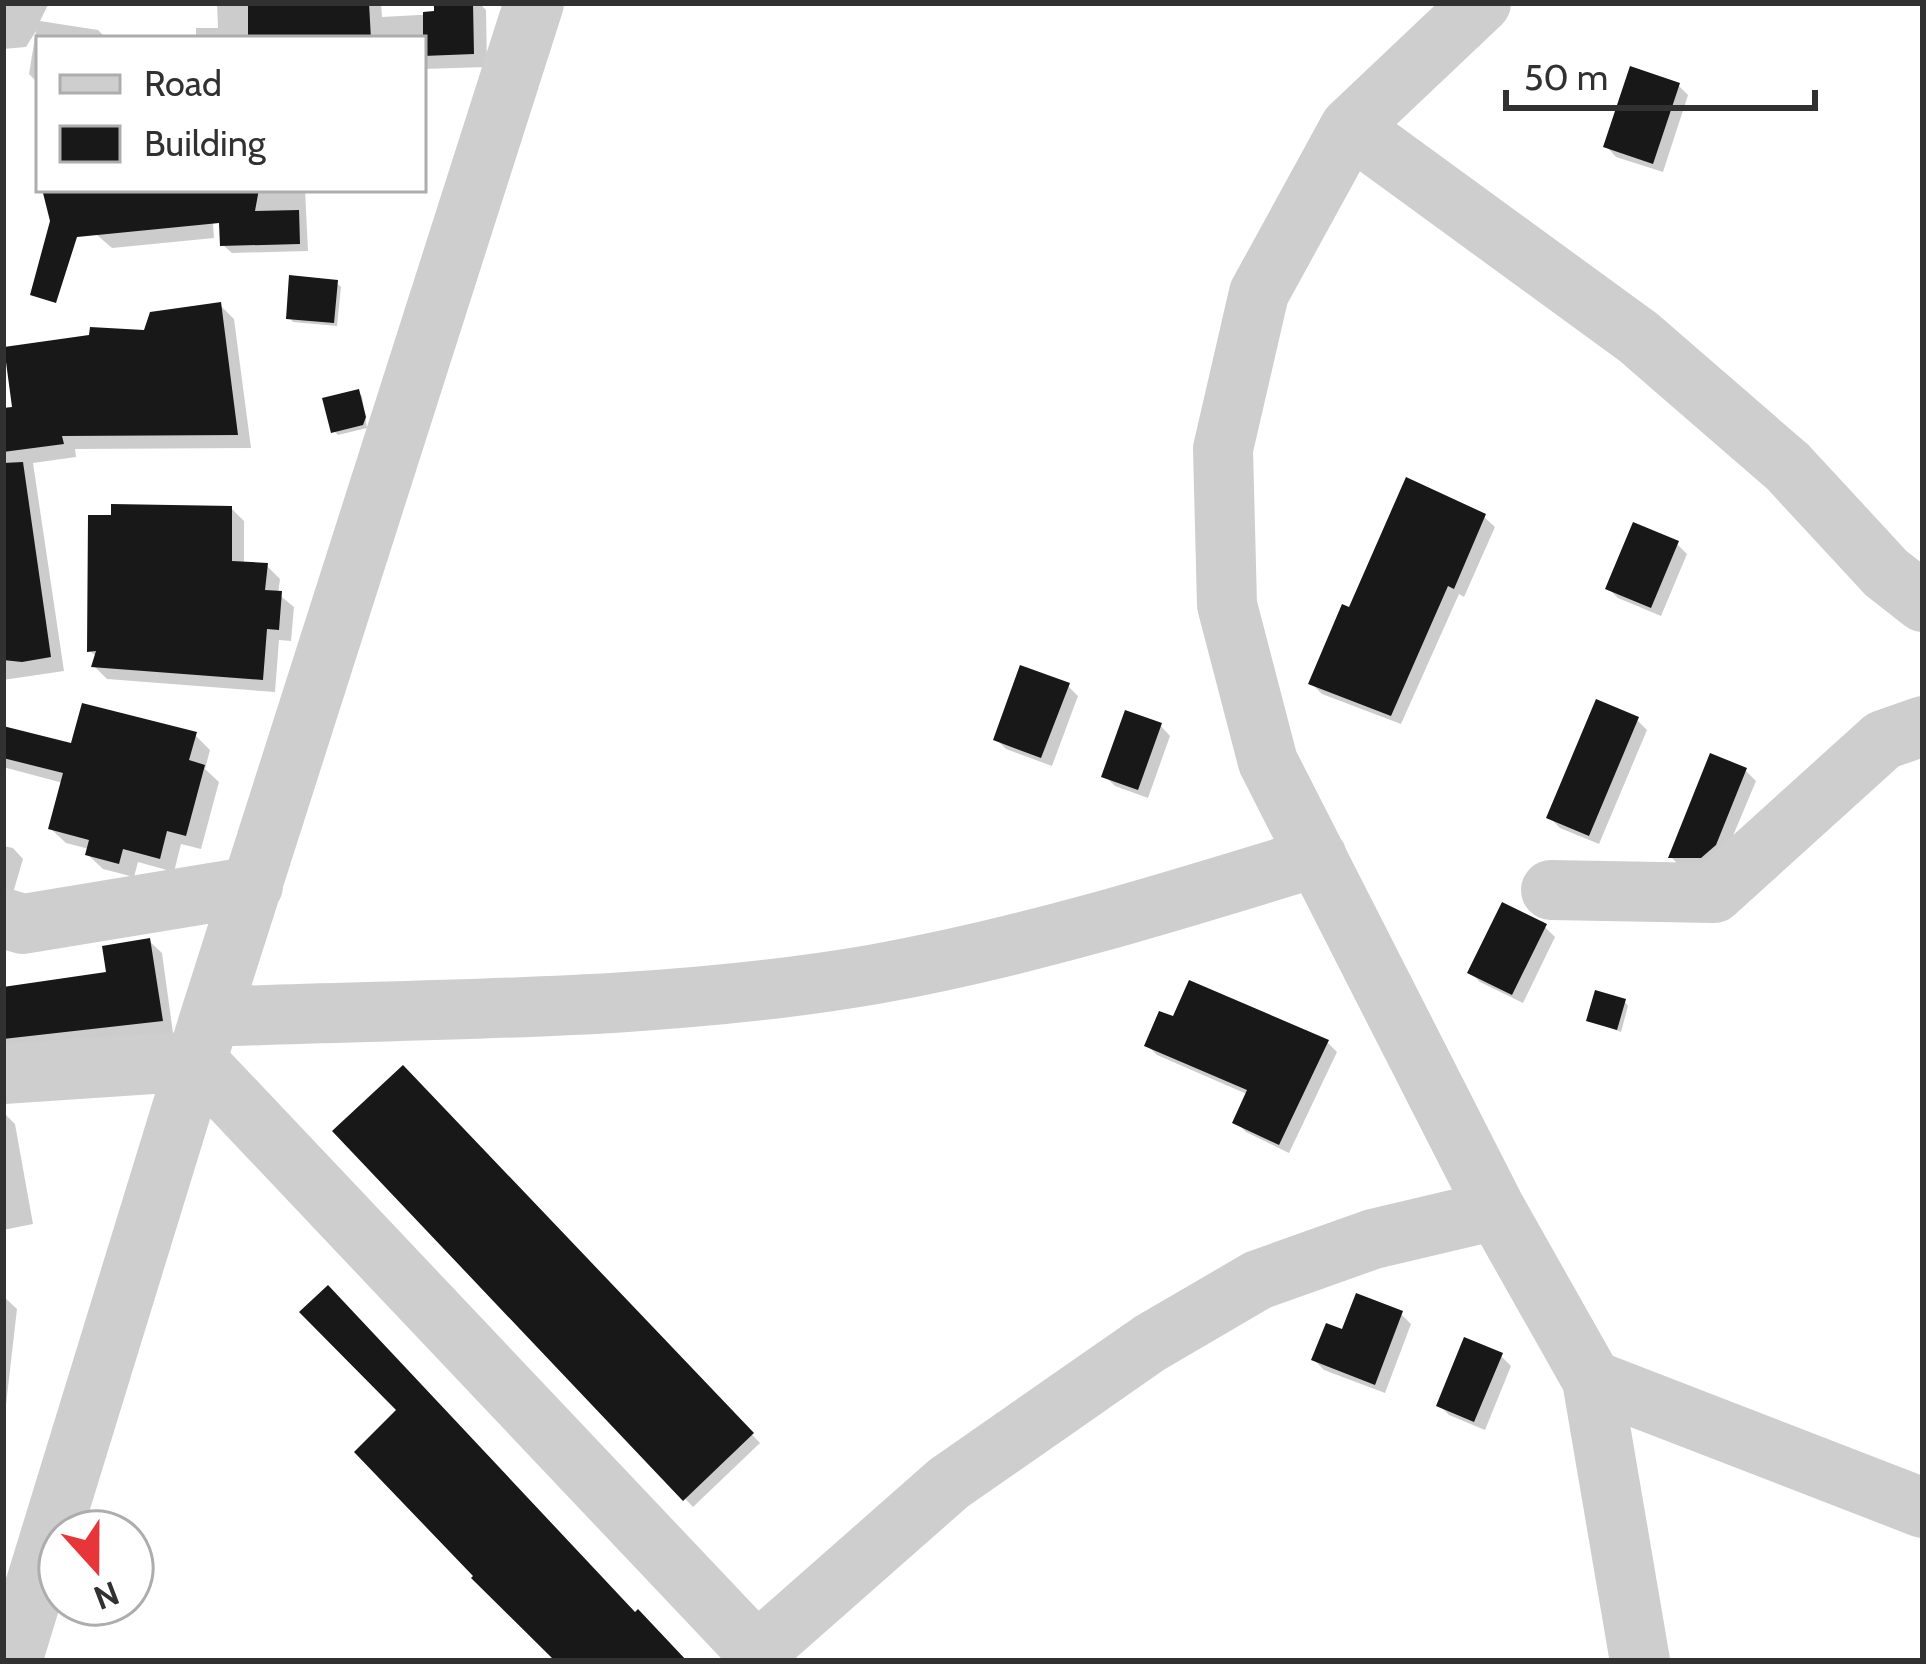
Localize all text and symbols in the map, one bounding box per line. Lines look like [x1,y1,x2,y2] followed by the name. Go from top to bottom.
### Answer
[36,36,426,192] legend
[1506,36,1815,110] scale bar
[1524,55,1608,99] text: 50 m
[144,61,222,105] text: Road
[144,121,267,165] text: Building
[36,1508,156,1628] north arrow
[89,1573,125,1619] text: N

